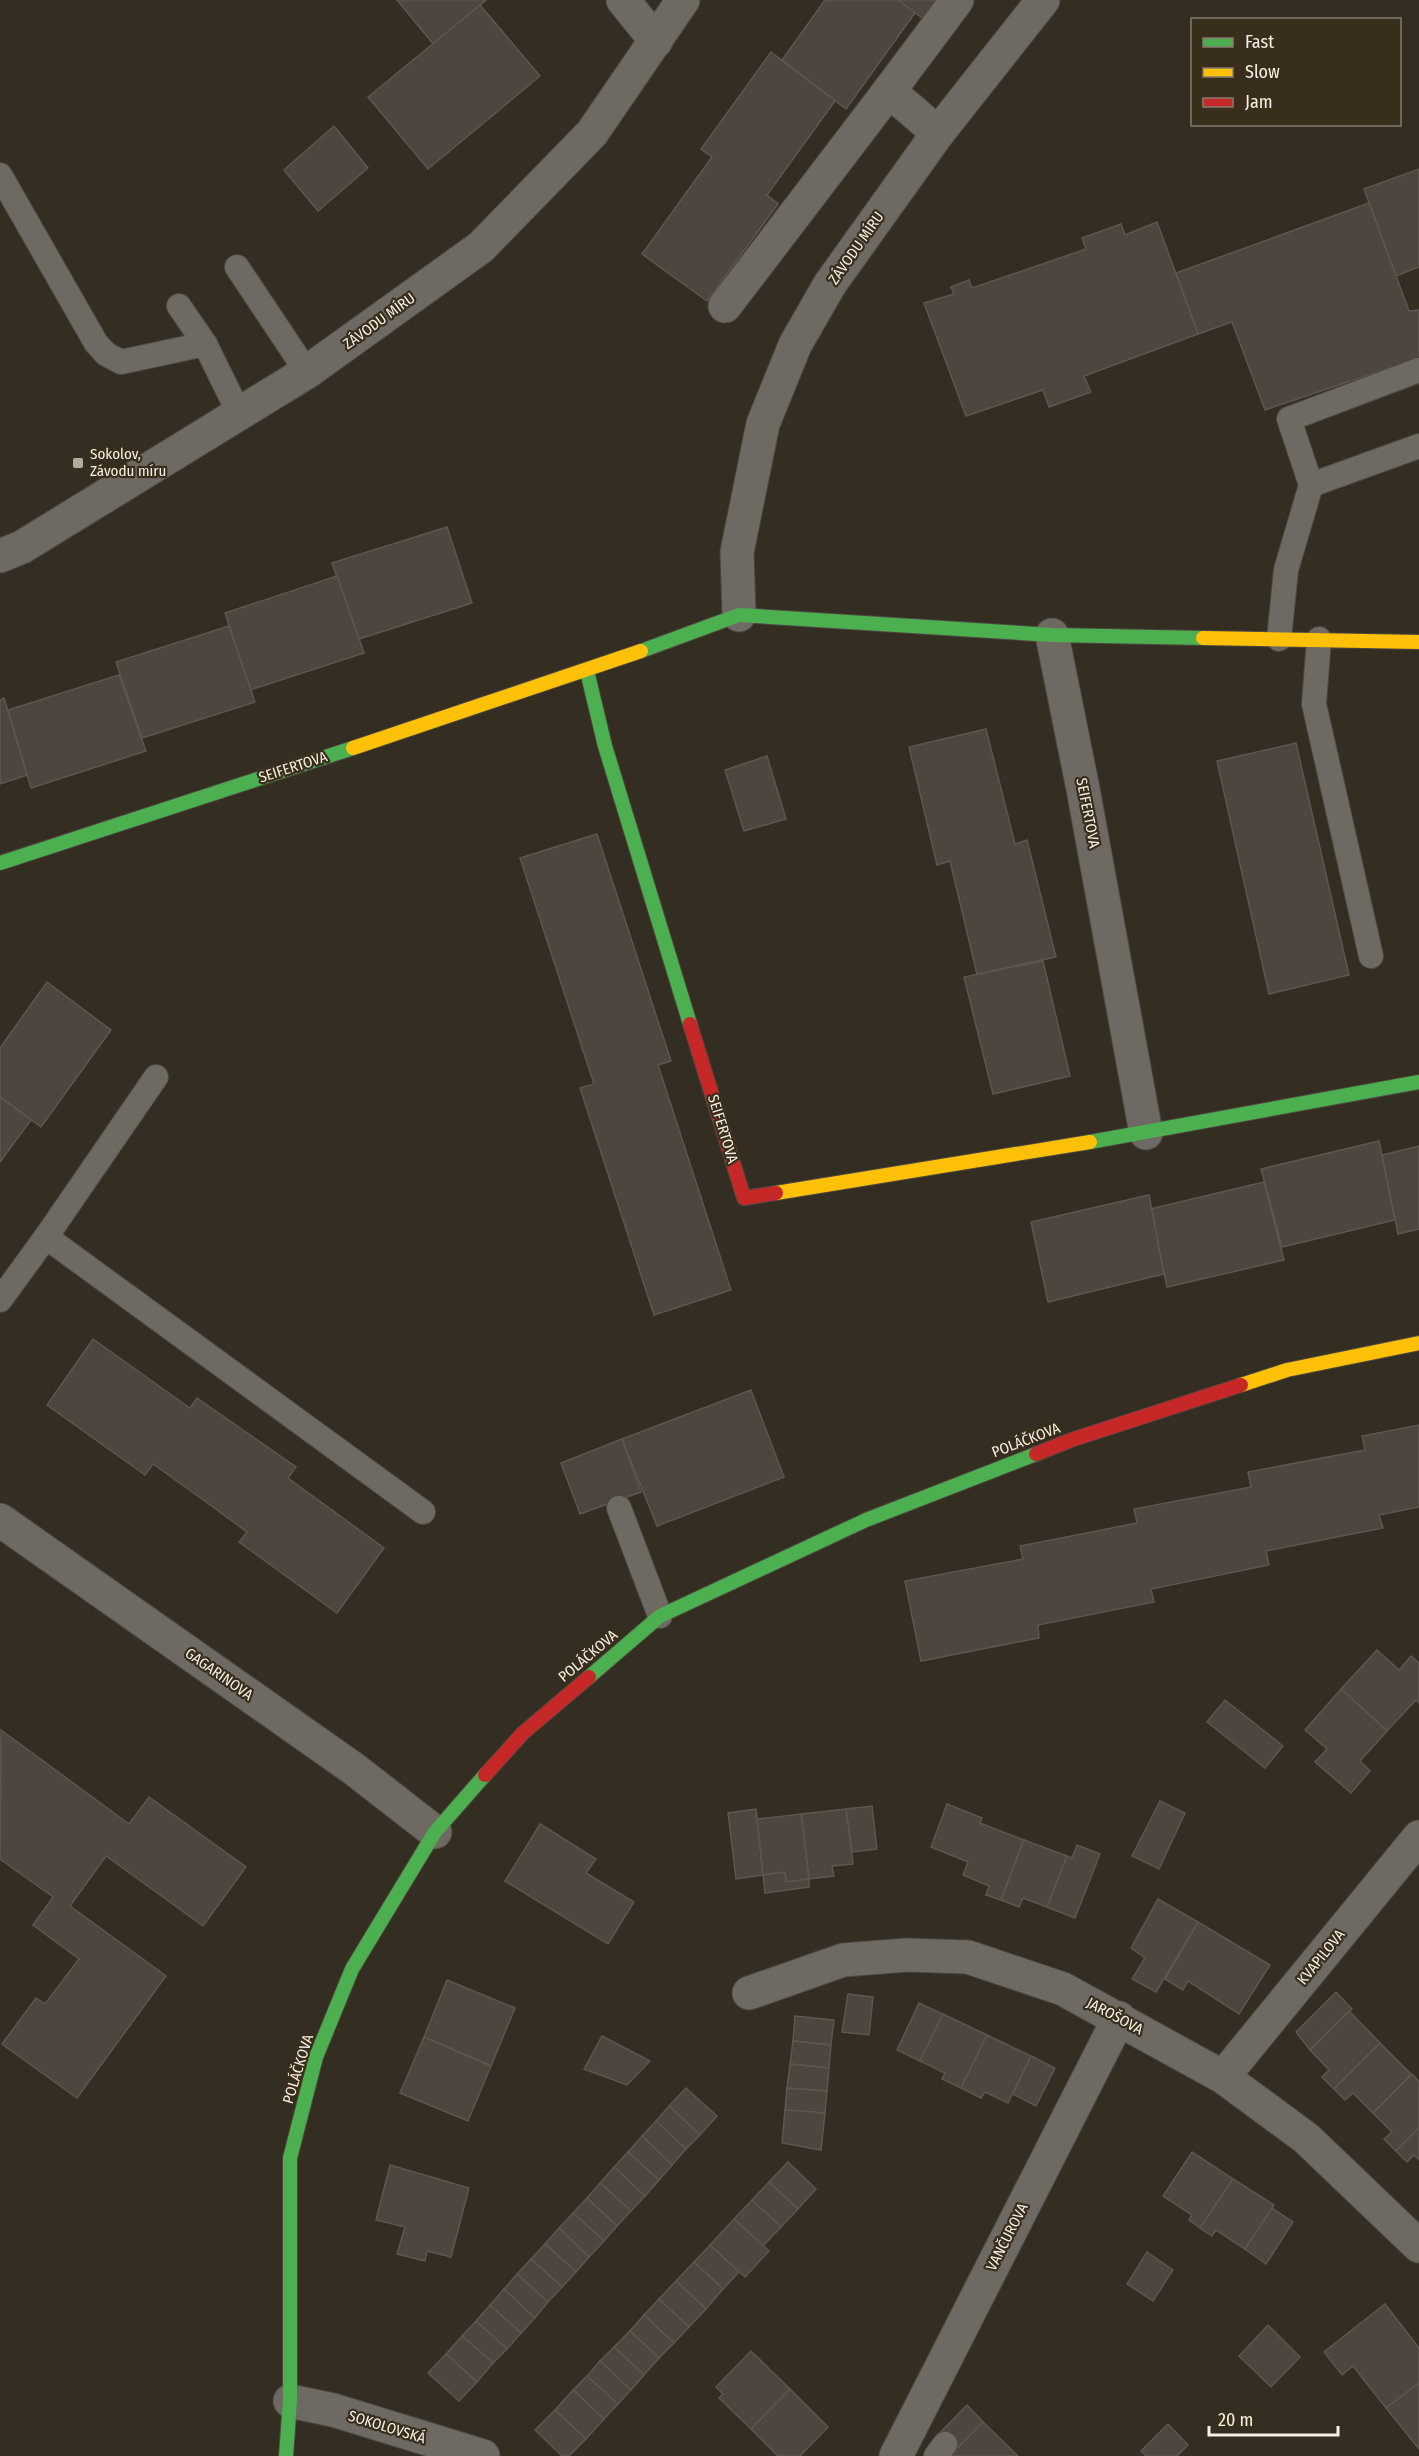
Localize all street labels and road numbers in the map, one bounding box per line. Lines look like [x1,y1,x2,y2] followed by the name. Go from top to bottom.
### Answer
[824,208,888,288] street label: ZÁVODU MÍRU
[340,289,418,353] street label: ZÁVODU MÍRU
[256,747,330,787] street label: SEIFERTOVA
[1072,776,1104,850] street label: SEIFERTOVA
[704,1092,742,1166] street label: SEIFERTOVA
[989,1419,1063,1461] street label: POLÁČKOVA
[555,1626,621,1686] street label: POLÁČKOVA
[182,1644,256,1704] street label: GAGARINOVA
[1293,1926,1349,1988] street label: KVAPILOVA
[1084,1994,1146,2038] street label: JAROŠOVA
[279,2032,317,2106] street label: POLÁČKOVA
[982,2200,1032,2274] street label: VANČUROVA
[346,2407,428,2447] street label: SOKOLOVSKÁ

